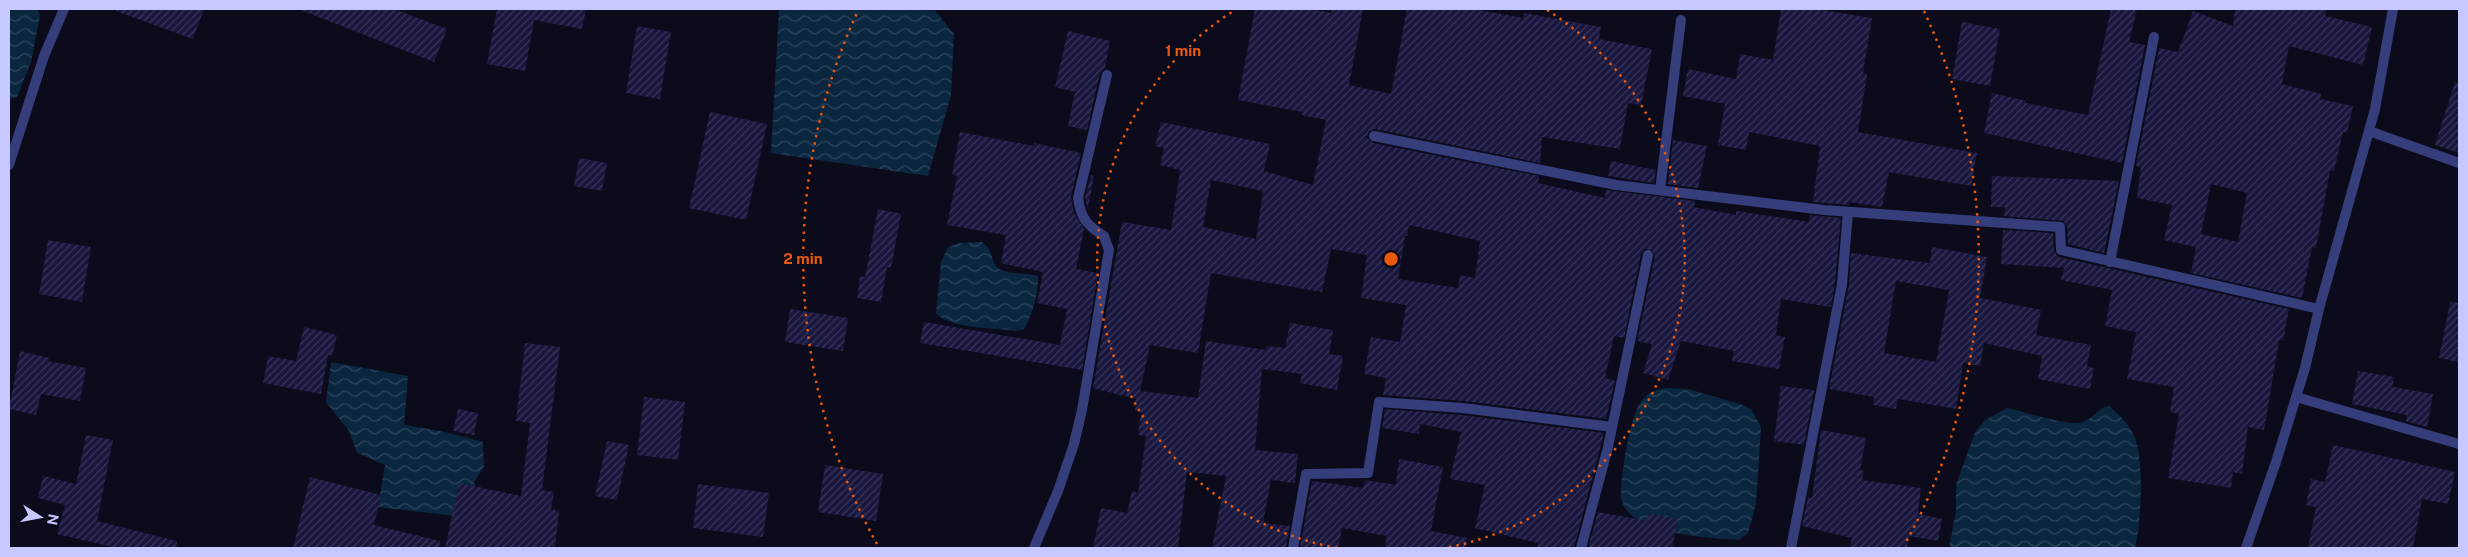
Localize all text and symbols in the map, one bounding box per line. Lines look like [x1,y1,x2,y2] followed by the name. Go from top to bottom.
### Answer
[1165,42,1201,59] text: 1 min
[783,250,823,267] text: 2 min
[1382,250,1400,268] centre of rings
[15,492,65,542] north arrow
[44,513,62,526] text: N

